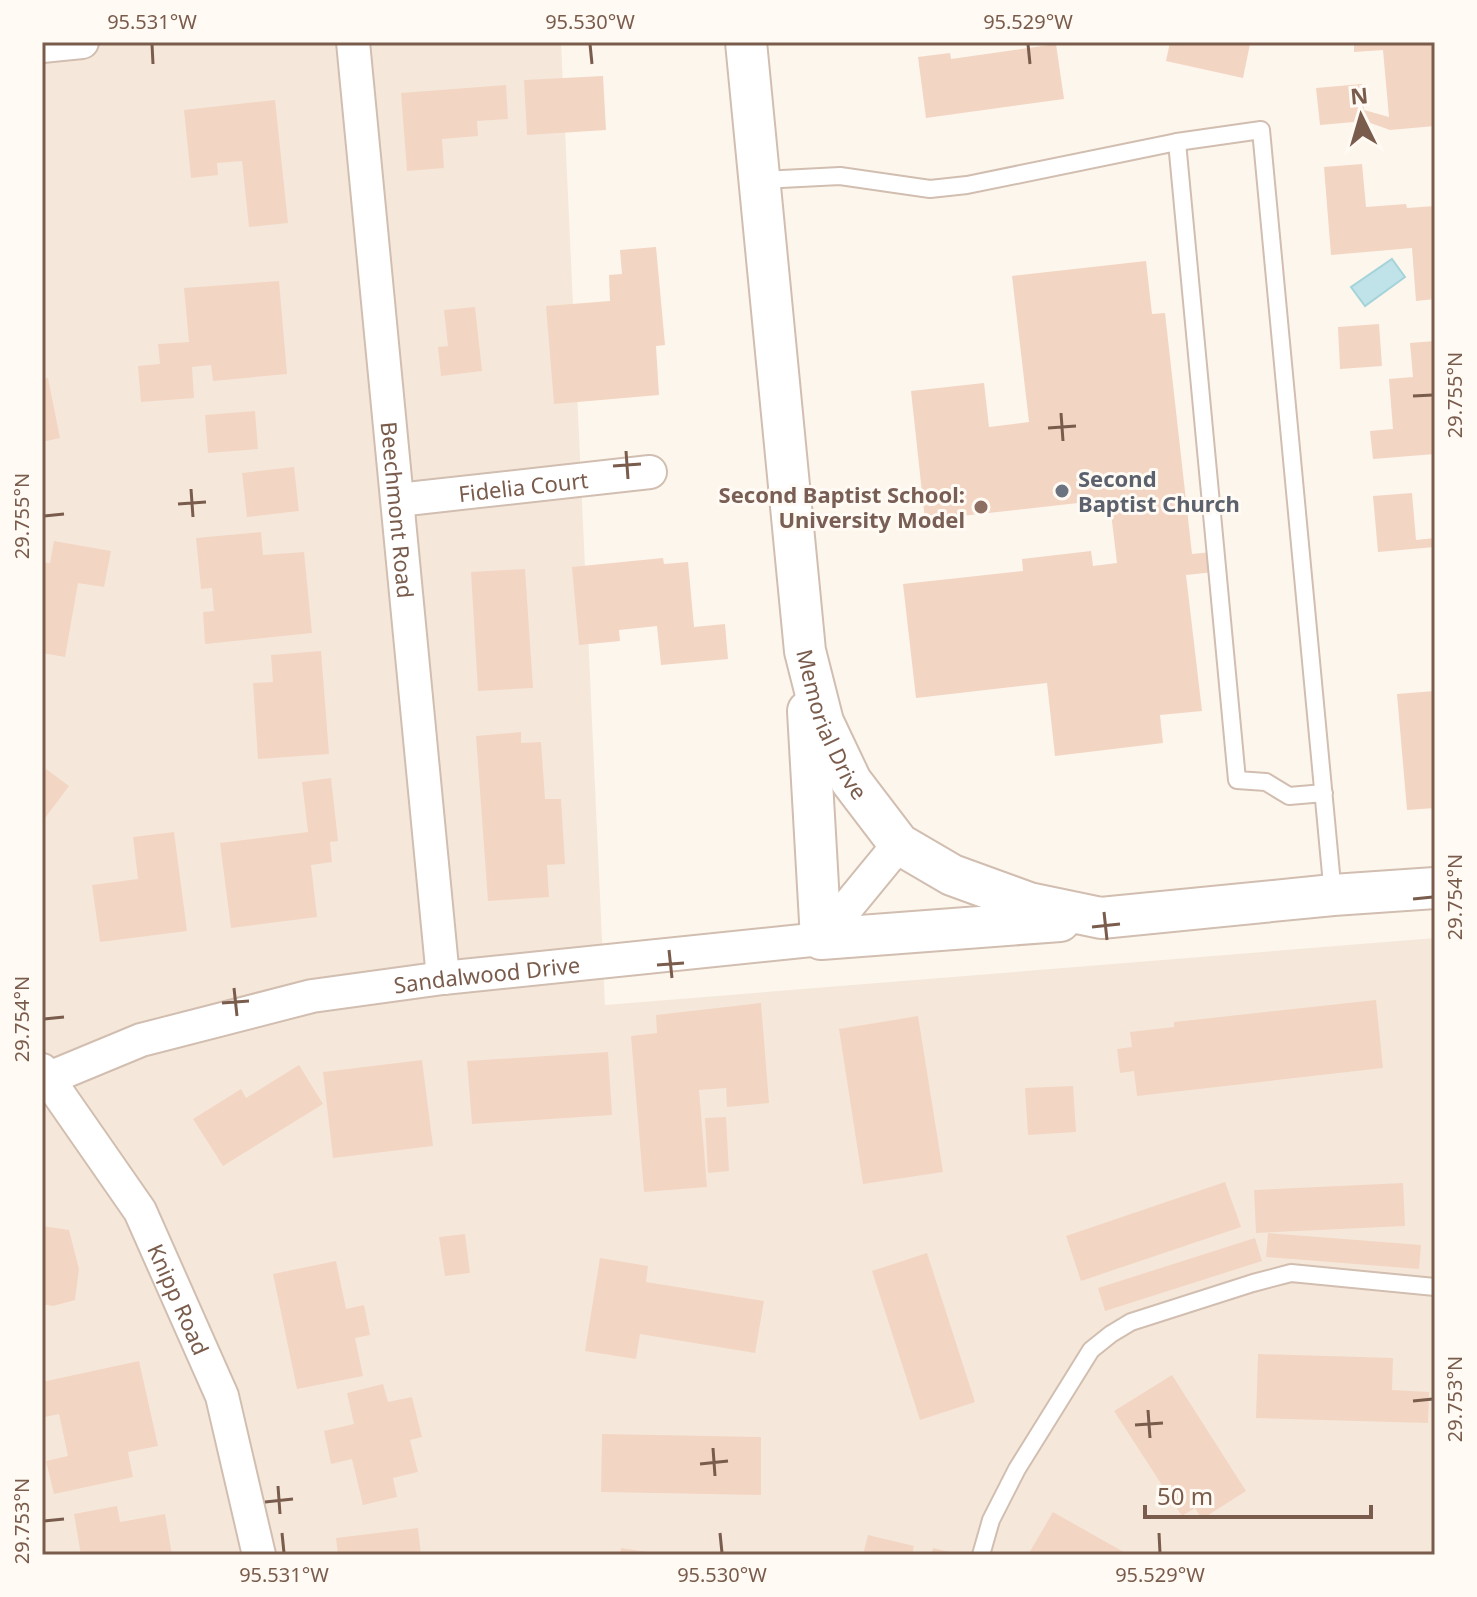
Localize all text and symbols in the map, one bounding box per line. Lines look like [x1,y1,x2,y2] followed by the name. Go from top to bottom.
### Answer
[107,8,197,35] text: 95.531°W
[545,8,635,35] text: 95.530°W
[983,8,1073,35] text: 95.529°W
[1321,76,1401,156] north arrow
[1349,79,1369,111] text: N
[1441,352,1468,438] text: 29.755°N
[375,420,421,600] street label: Beechmont Road
[1078,463,1240,518] place label: Second Baptist Church
[457,464,590,508] street label: Fidelia Court
[8,473,35,559] text: 29.755°N
[719,479,965,534] place label: Second Baptist School: University Model
[1053,482,1071,500] marker: Second Baptist Church
[972,498,990,516] marker: Second Baptist School: University Model
[790,646,875,805] street label: Memorial Drive
[1441,854,1468,940] text: 29.754°N
[392,949,581,1000] street label: Sandalwood Drive
[8,976,35,1062] text: 29.754°N
[141,1239,217,1359] street label: Knipp Road
[1441,1356,1468,1442] text: 29.753°N
[1145,1469,1371,1519] scale bar
[8,1478,35,1564] text: 29.753°N
[1157,1479,1213,1512] text: 50 m
[239,1561,329,1588] text: 95.531°W
[677,1561,767,1588] text: 95.530°W
[1115,1561,1205,1588] text: 95.529°W

